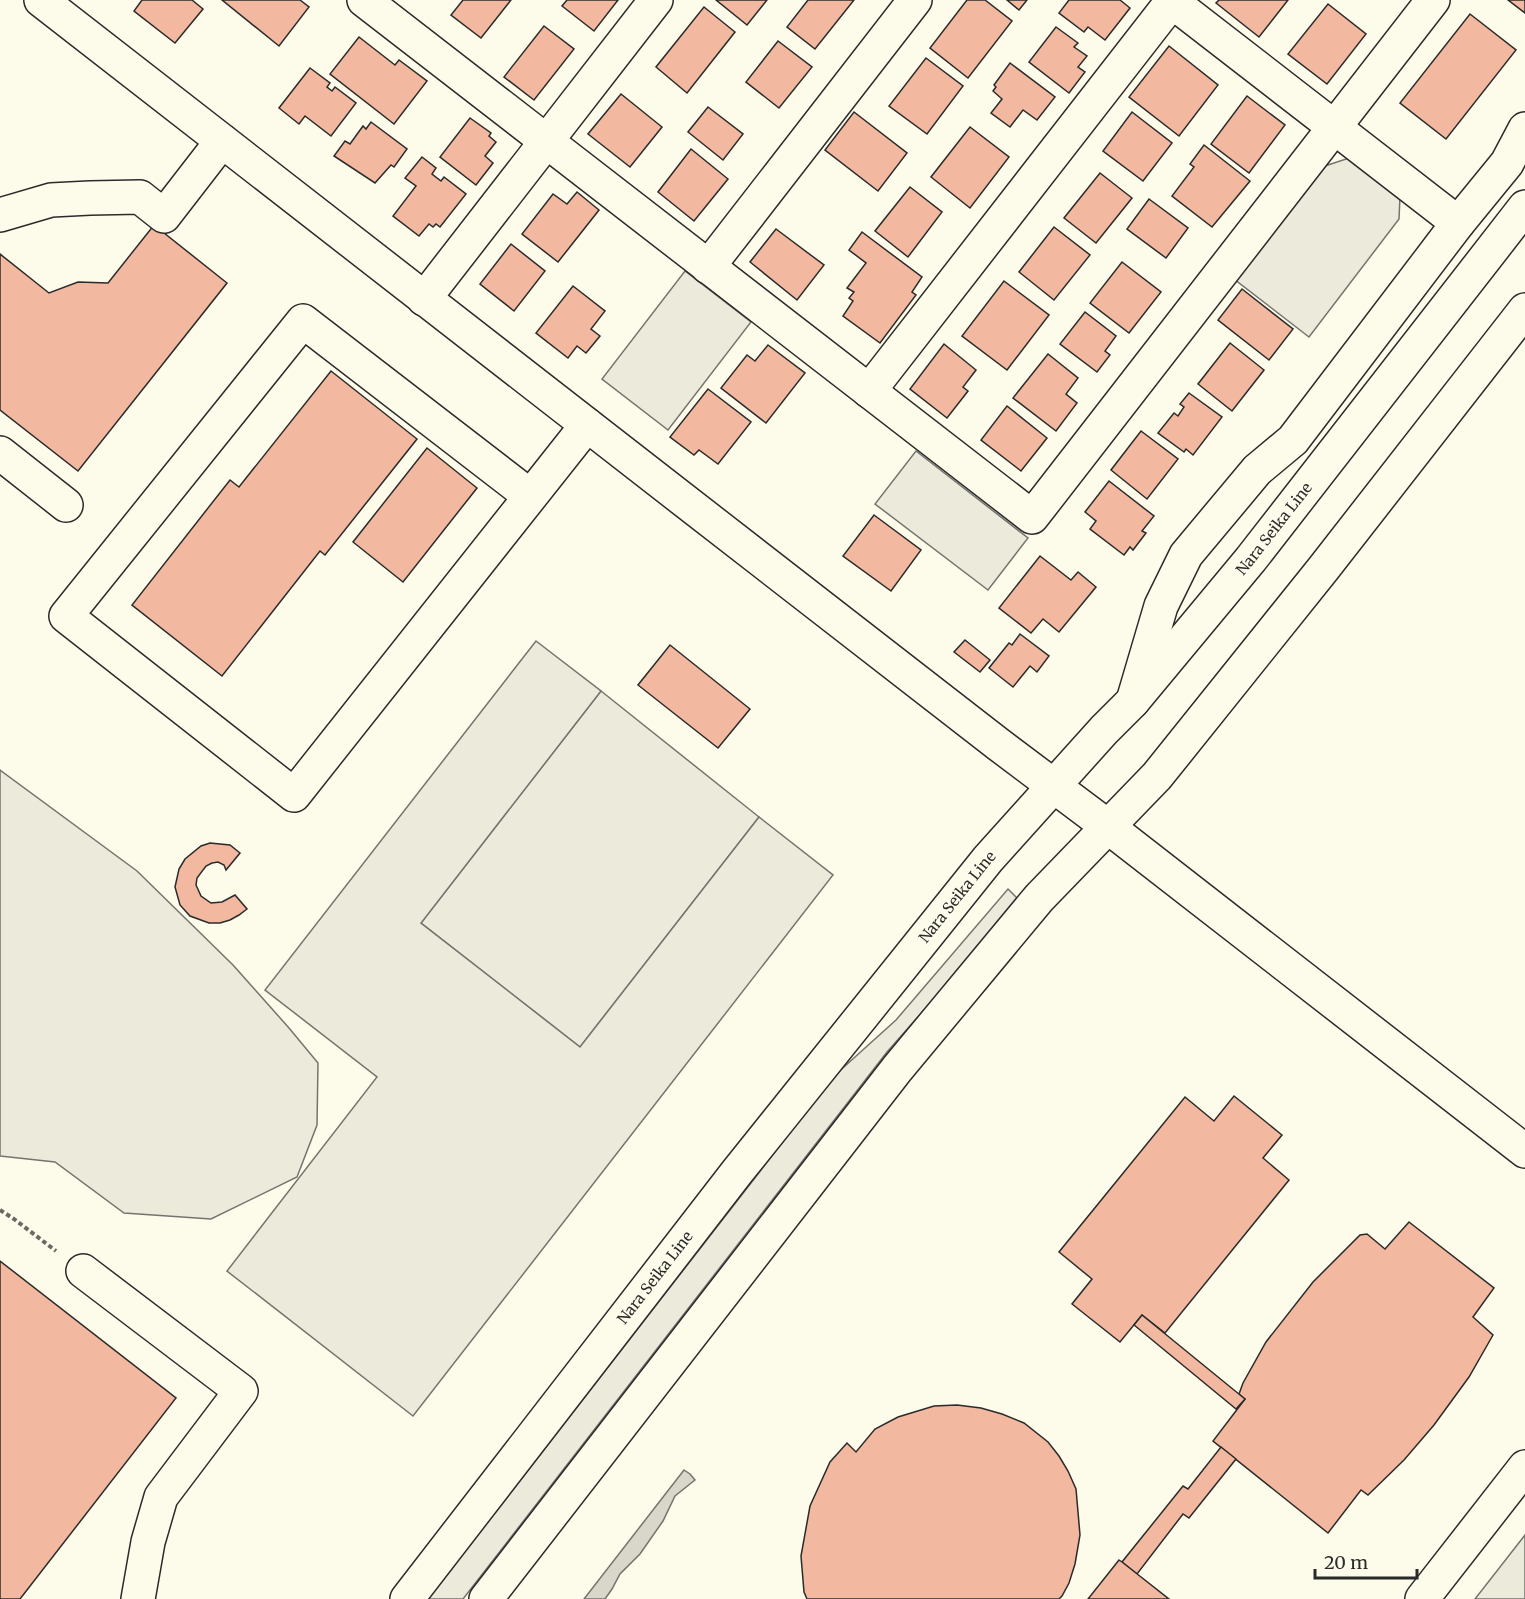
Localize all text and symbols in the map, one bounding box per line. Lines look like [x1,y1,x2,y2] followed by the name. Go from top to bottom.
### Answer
[1232,478,1316,579] street label: Nara Seika Line
[914,847,1000,947] street label: Nara Seika Line
[613,1227,697,1328] street label: Nara Seika Line
[1315,1542,1417,1580] scale bar
[1324,1551,1368,1574] text: 20 m

